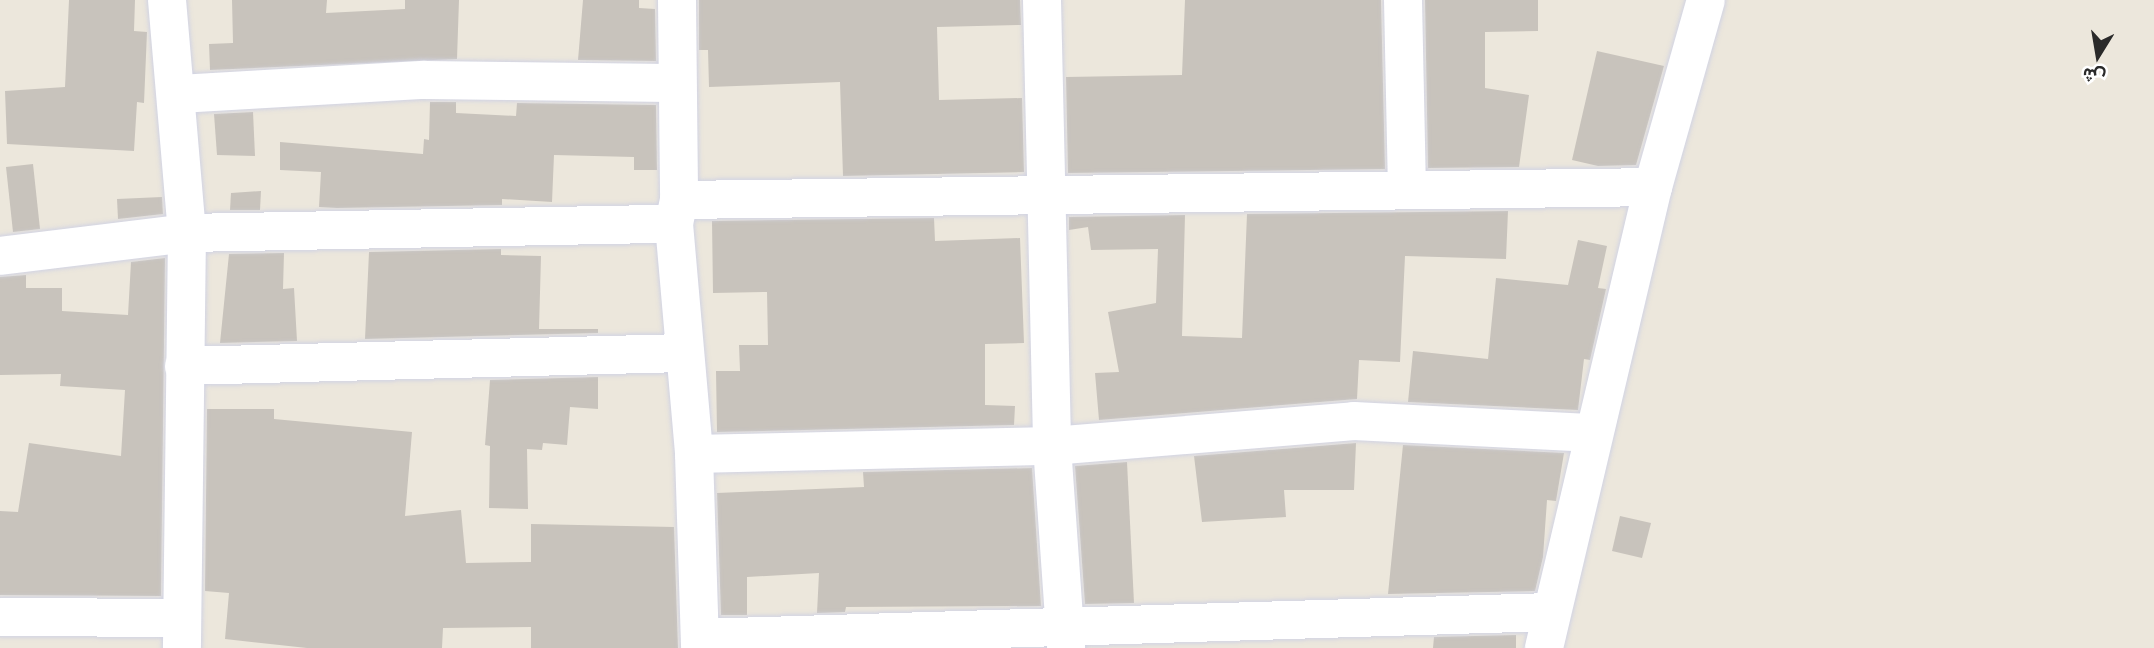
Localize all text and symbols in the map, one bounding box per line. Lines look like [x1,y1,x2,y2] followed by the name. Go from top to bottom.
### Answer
[2063,21,2133,91] north arrow
[2081,64,2107,90] text: ش

